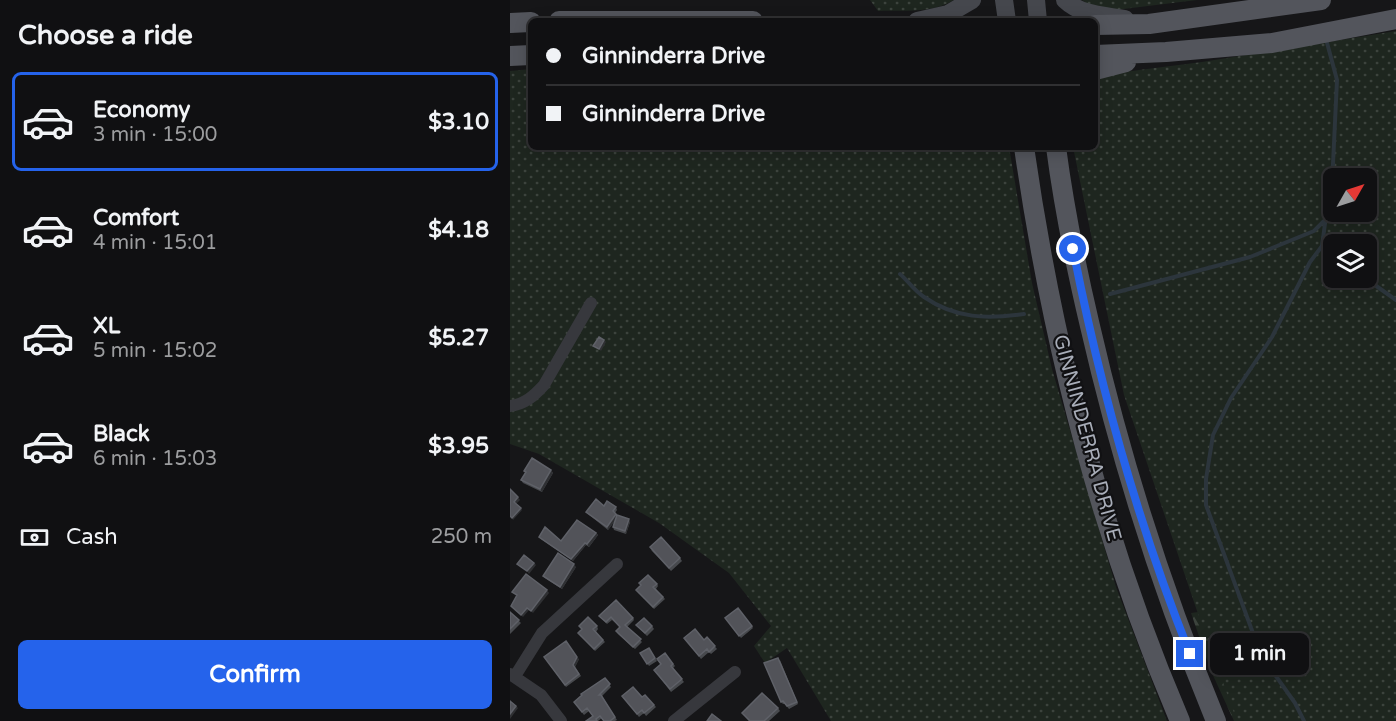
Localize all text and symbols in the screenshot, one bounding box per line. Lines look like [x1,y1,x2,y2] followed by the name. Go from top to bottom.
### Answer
[18,19,193,52] text: Choose a ride
[582,43,765,69] text: Ginninderra Drive
[21,95,75,149] icon: car
[93,97,190,123] text: Economy
[582,101,765,127] text: Ginninderra Drive
[428,109,489,135] text: $3.10
[93,123,217,147] text: 3 min · 15:00
[1323,168,1377,222] north arrow
[1323,168,1377,288] map controls
[21,203,75,257] icon: car
[93,205,179,231] text: Comfort
[428,217,489,243] text: $4.18
[93,231,217,255] text: 4 min · 15:01
[1323,234,1377,288] button: layers
[1059,235,1086,262] route start
[21,311,75,365] icon: car
[93,313,120,339] text: XL
[428,325,489,351] text: $5.27
[1048,332,1126,544] street label: GINNINDERRA DRIVE
[93,339,217,363] text: 5 min · 15:02
[21,419,75,473] icon: car
[93,421,150,447] text: Black
[428,433,489,459] text: $3.95
[93,447,217,471] text: 6 min · 15:03
[18,521,51,554] icon: cash
[66,524,118,550] text: Cash
[431,525,492,549] text: 250 m
[1211,633,1310,675] callout: 1 min
[18,640,492,709] button: Confirm
[1176,640,1203,667] route end
[1233,642,1286,666] text: 1 min

